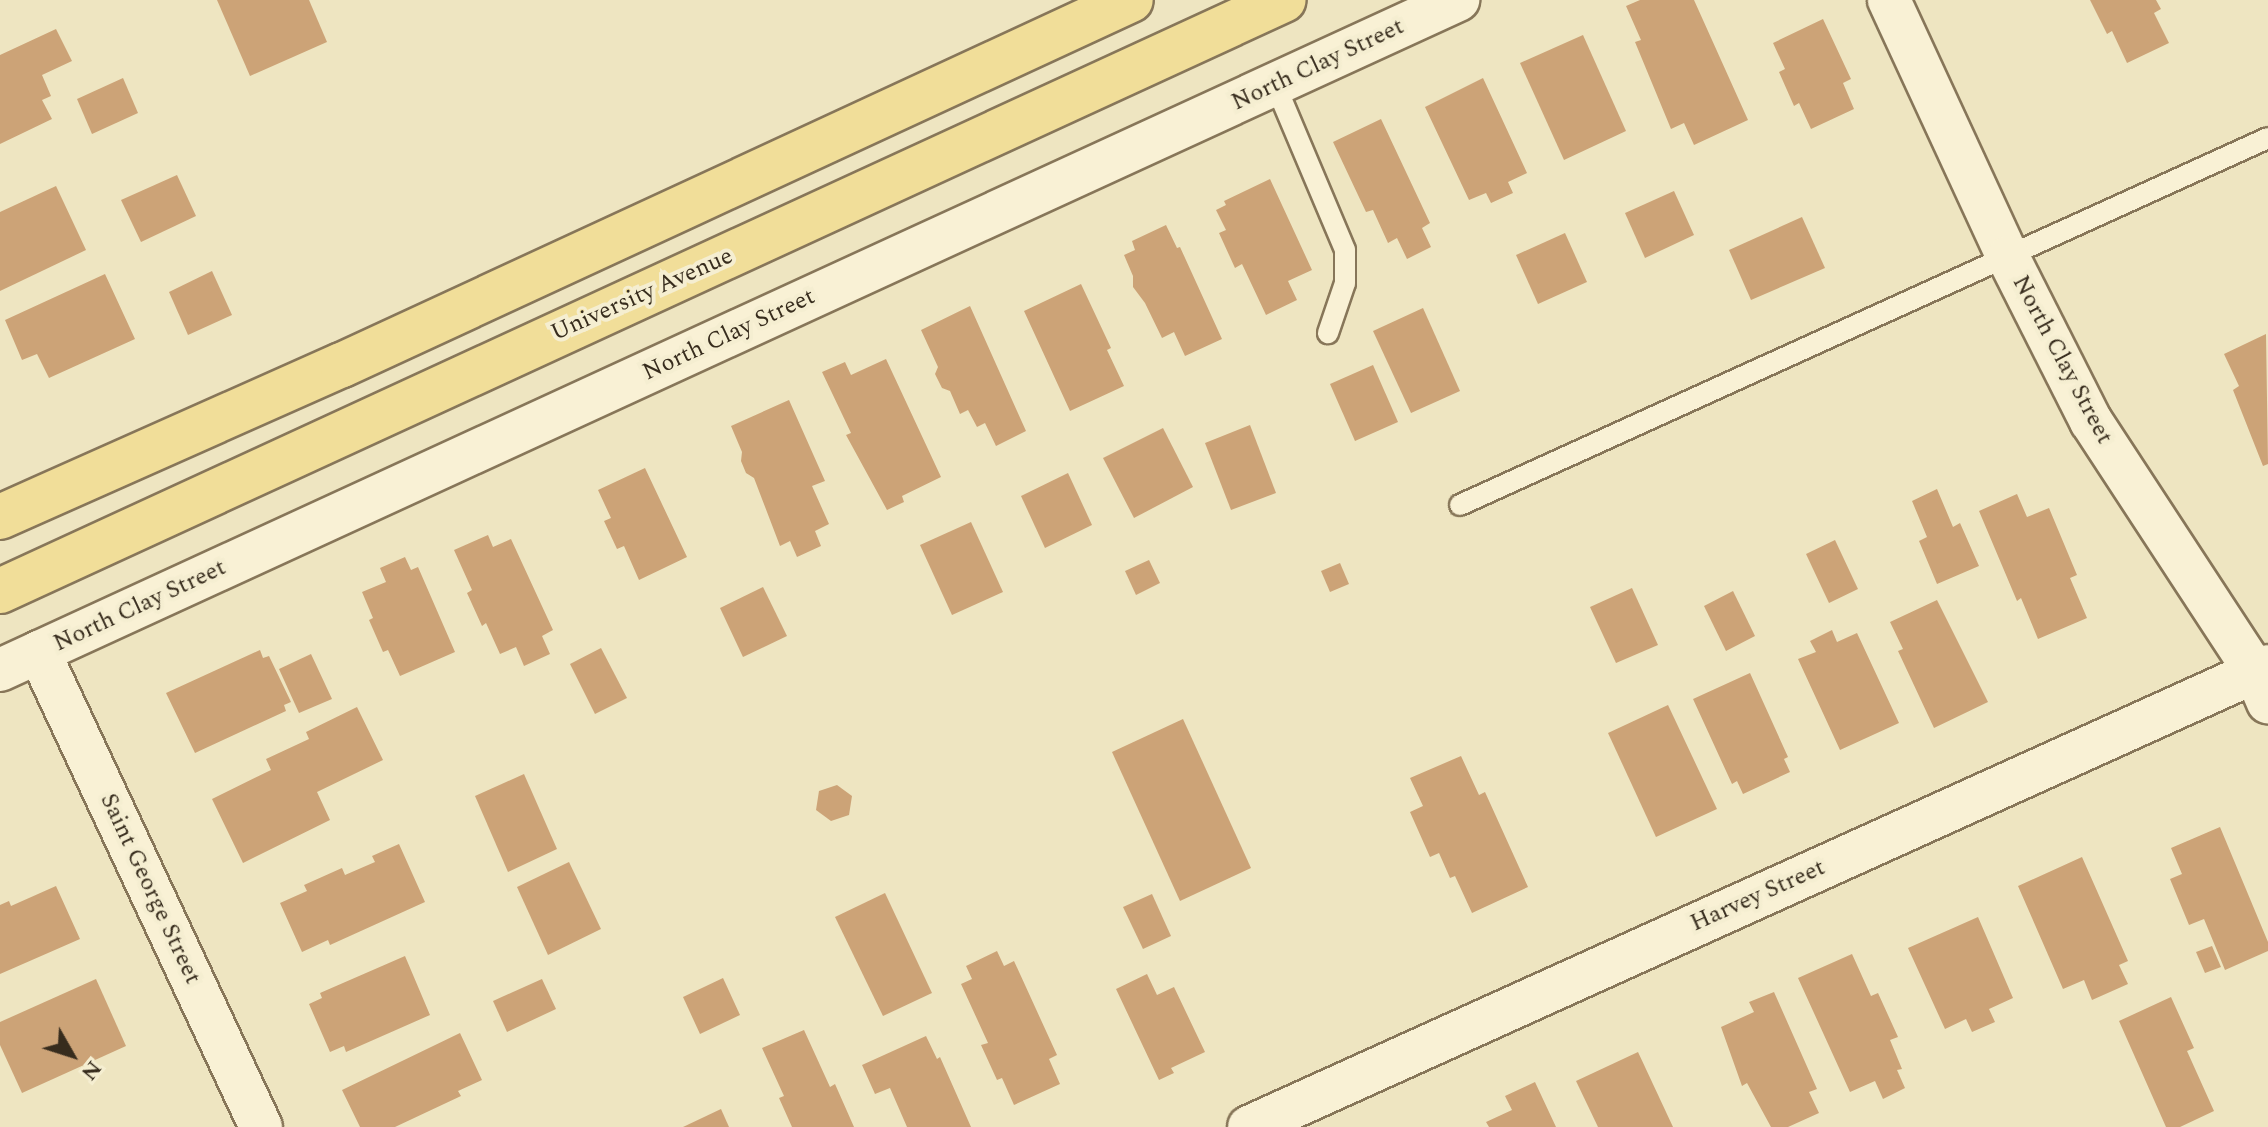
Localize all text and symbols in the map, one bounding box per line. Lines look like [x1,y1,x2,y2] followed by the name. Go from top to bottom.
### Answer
[1227,12,1409,118] street label: North Clay Street
[547,242,737,348] street label: University Avenue
[2005,271,2119,449] street label: North Clay Street
[638,282,820,388] street label: North Clay Street
[49,553,231,659] street label: North Clay Street
[93,789,207,989] street label: Saint George Street
[1686,853,1830,939] street label: Harvey Street
[32,1015,112,1095] north arrow
[73,1053,110,1088] text: N

